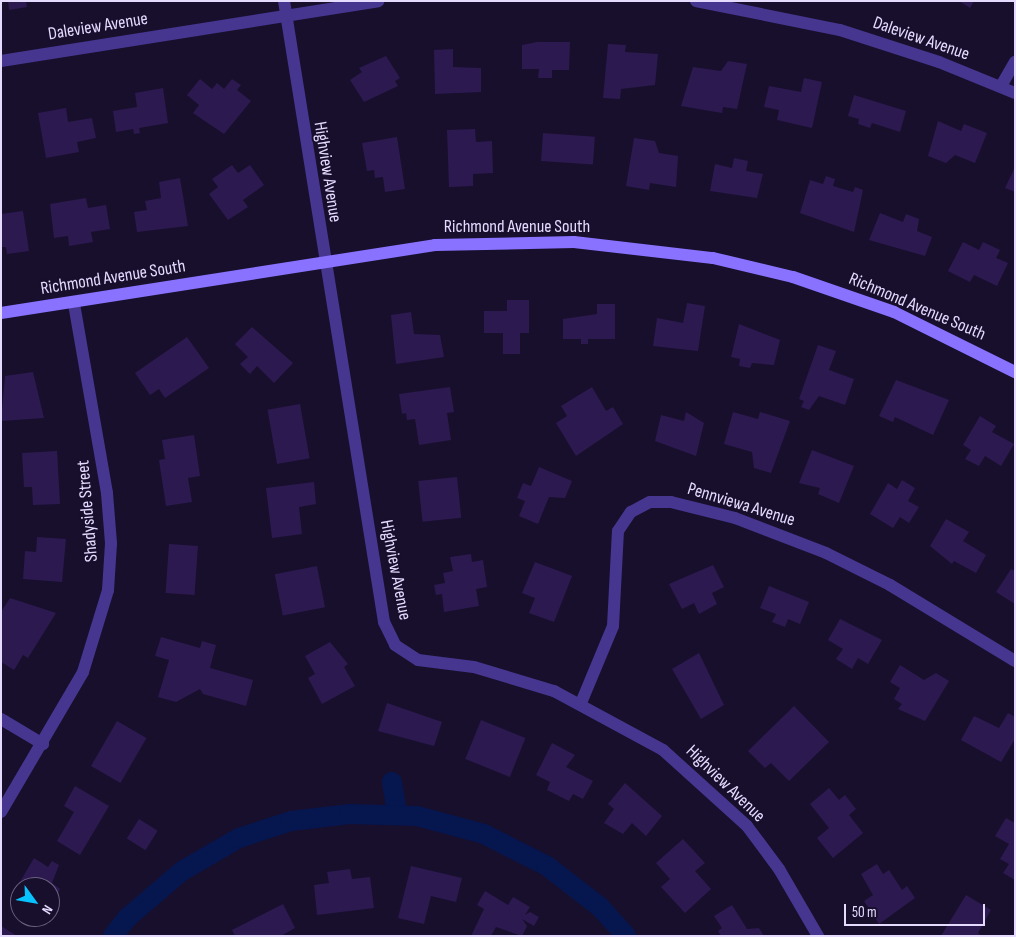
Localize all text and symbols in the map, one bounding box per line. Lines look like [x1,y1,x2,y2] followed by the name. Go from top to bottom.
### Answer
[47,8,149,46] street label: Daleview Avenue
[870,12,972,66] street label: Daleview Avenue
[308,120,346,224] street label: Highview Avenue
[444,216,590,238] street label: Richmond Avenue South
[39,256,187,300] street label: Richmond Avenue South
[845,268,989,346] street label: Richmond Avenue South
[73,459,103,563] street label: Shadyside Street
[685,478,797,532] street label: Pennviewa Avenue
[375,518,415,622] street label: Highview Avenue
[681,741,769,827] street label: Highview Avenue
[10,877,60,927] north arrow
[846,894,987,926] scale bar
[38,902,56,917] text: N
[852,903,877,922] text: 50 m

